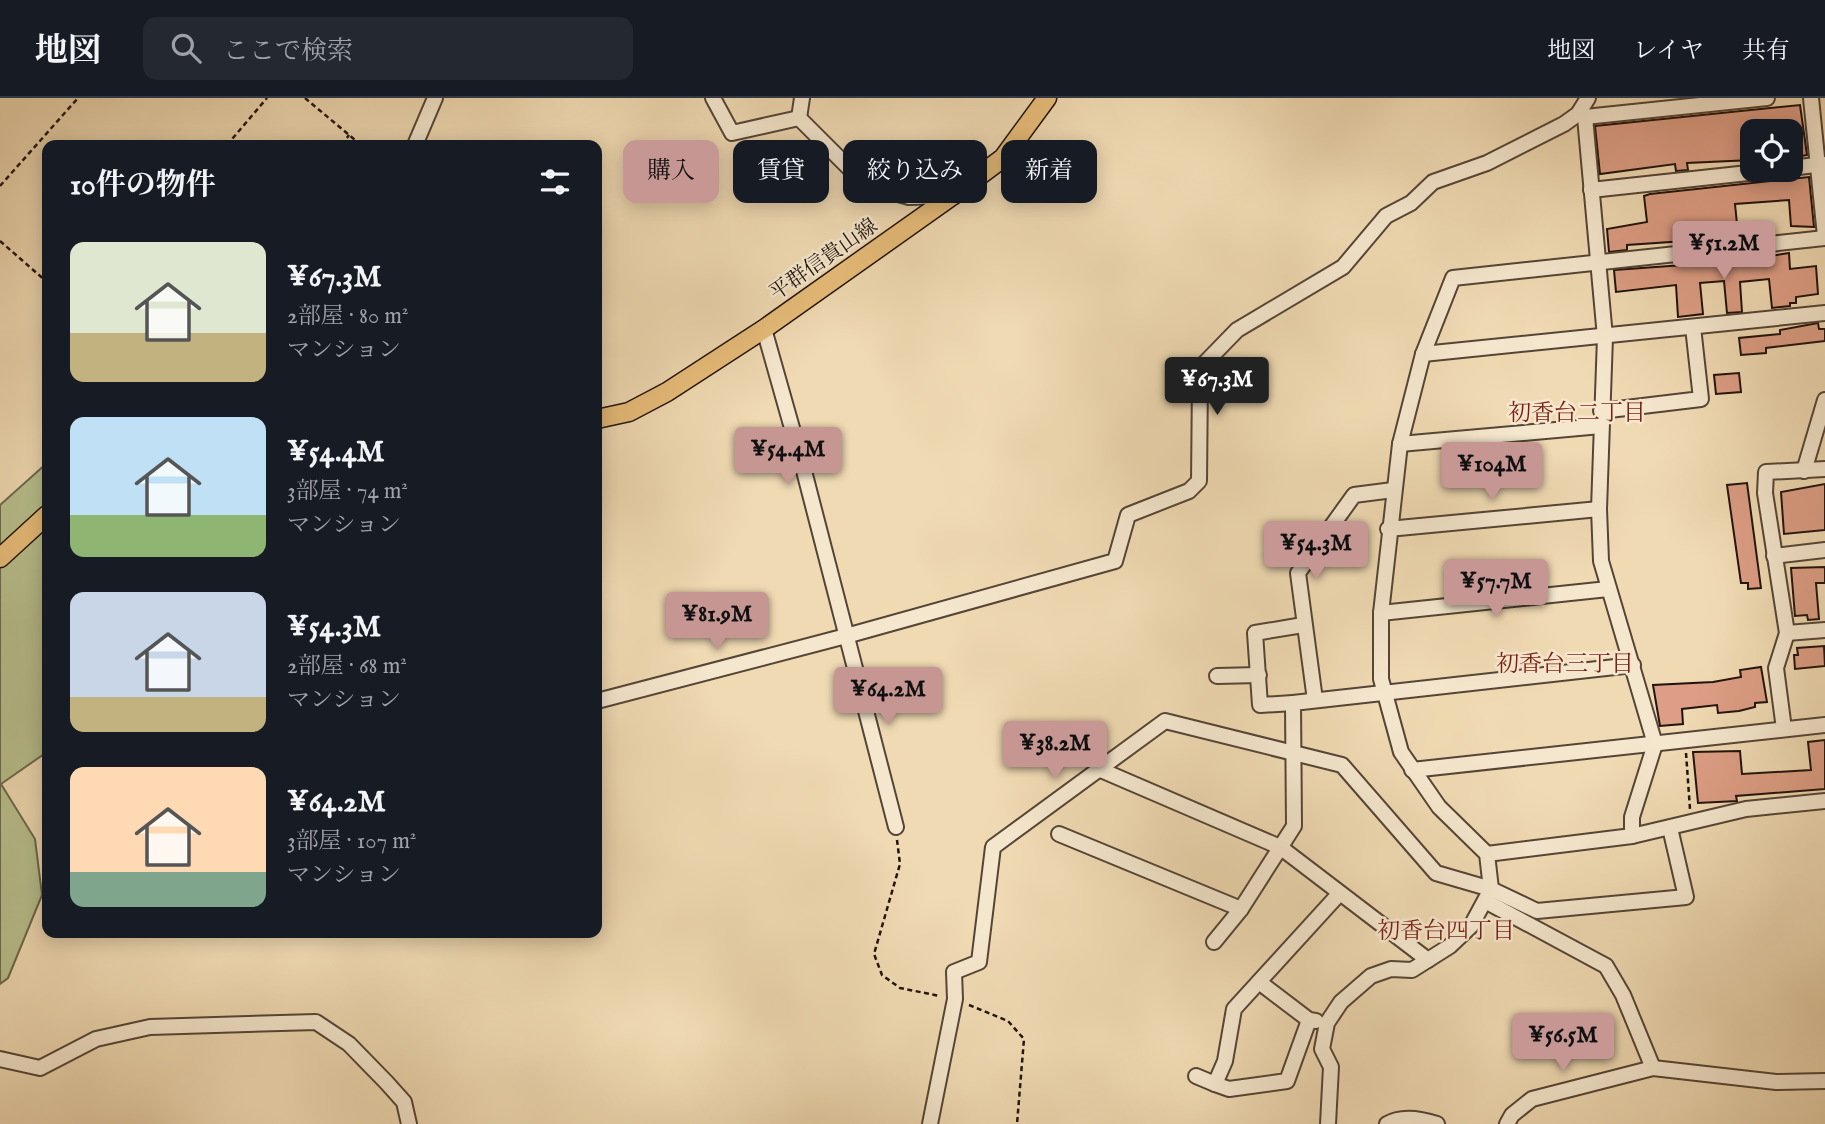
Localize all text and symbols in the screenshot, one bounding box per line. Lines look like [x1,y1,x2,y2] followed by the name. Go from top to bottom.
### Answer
[143,17,633,80] search box
[167,29,205,67] icon: search
[35,31,101,73] text: 地図
[223,35,353,68] text: ここで検索
[1547,36,1595,67] text: 地図
[1633,36,1704,67] text: レイヤ
[1742,36,1790,67] text: 共有
[1740,119,1803,182] map controls
[1740,119,1803,182] button: locate
[623,140,719,203] chip: 購入
[733,140,829,203] chip: 賃貸
[843,140,987,203] chip: 絞り込み
[1001,140,1097,203] chip: 新着
[536,163,574,201] icon: filters
[70,167,216,205] text: 10件の物件
[765,213,883,307] street label: 平群信貴山線
[1667,222,1781,281] pin: ¥51.2M
[1688,229,1760,258] text: ¥51.2M
[287,259,381,297] text: ¥67.3M
[126,270,210,354] icon: home
[287,302,408,331] text: 2部屋 · 80 m²
[287,336,401,365] text: マンション
[1160,358,1274,417] pin: ¥67.3M
[1181,365,1253,394] text: ¥67.3M
[1508,399,1646,428] district label: 初香台二丁目
[731,428,845,487] pin: ¥54.4M
[287,434,385,472] text: ¥54.4M
[751,435,825,464] text: ¥54.4M
[1443,442,1541,502] pin: ¥104M
[126,445,210,529] icon: home
[1457,450,1527,479] text: ¥104M
[287,477,408,506] text: 3部屋 · 74 m²
[287,511,401,540] text: マンション
[1259,522,1373,581] pin: ¥54.3M
[1280,529,1352,558] text: ¥54.3M
[1439,560,1553,619] pin: ¥57.7M
[1460,567,1532,596] text: ¥57.7M
[660,592,774,652] pin: ¥81.9M
[682,600,752,629] text: ¥81.9M
[287,609,381,647] text: ¥54.3M
[126,620,210,704] icon: home
[1496,650,1634,679] district label: 初香台三丁目
[287,652,407,681] text: 2部屋 · 68 m²
[831,668,945,727] pin: ¥64.2M
[850,675,926,704] text: ¥64.2M
[287,686,401,715] text: マンション
[998,722,1112,781] pin: ¥38.2M
[1019,729,1091,758] text: ¥38.2M
[287,784,386,822] text: ¥64.2M
[126,795,210,879] icon: home
[287,827,416,856] text: 3部屋 · 107 m²
[287,861,401,890] text: マンション
[1377,917,1515,946] district label: 初香台四丁目
[1506,1014,1620,1073] pin: ¥56.5M
[1528,1021,1598,1050] text: ¥56.5M

